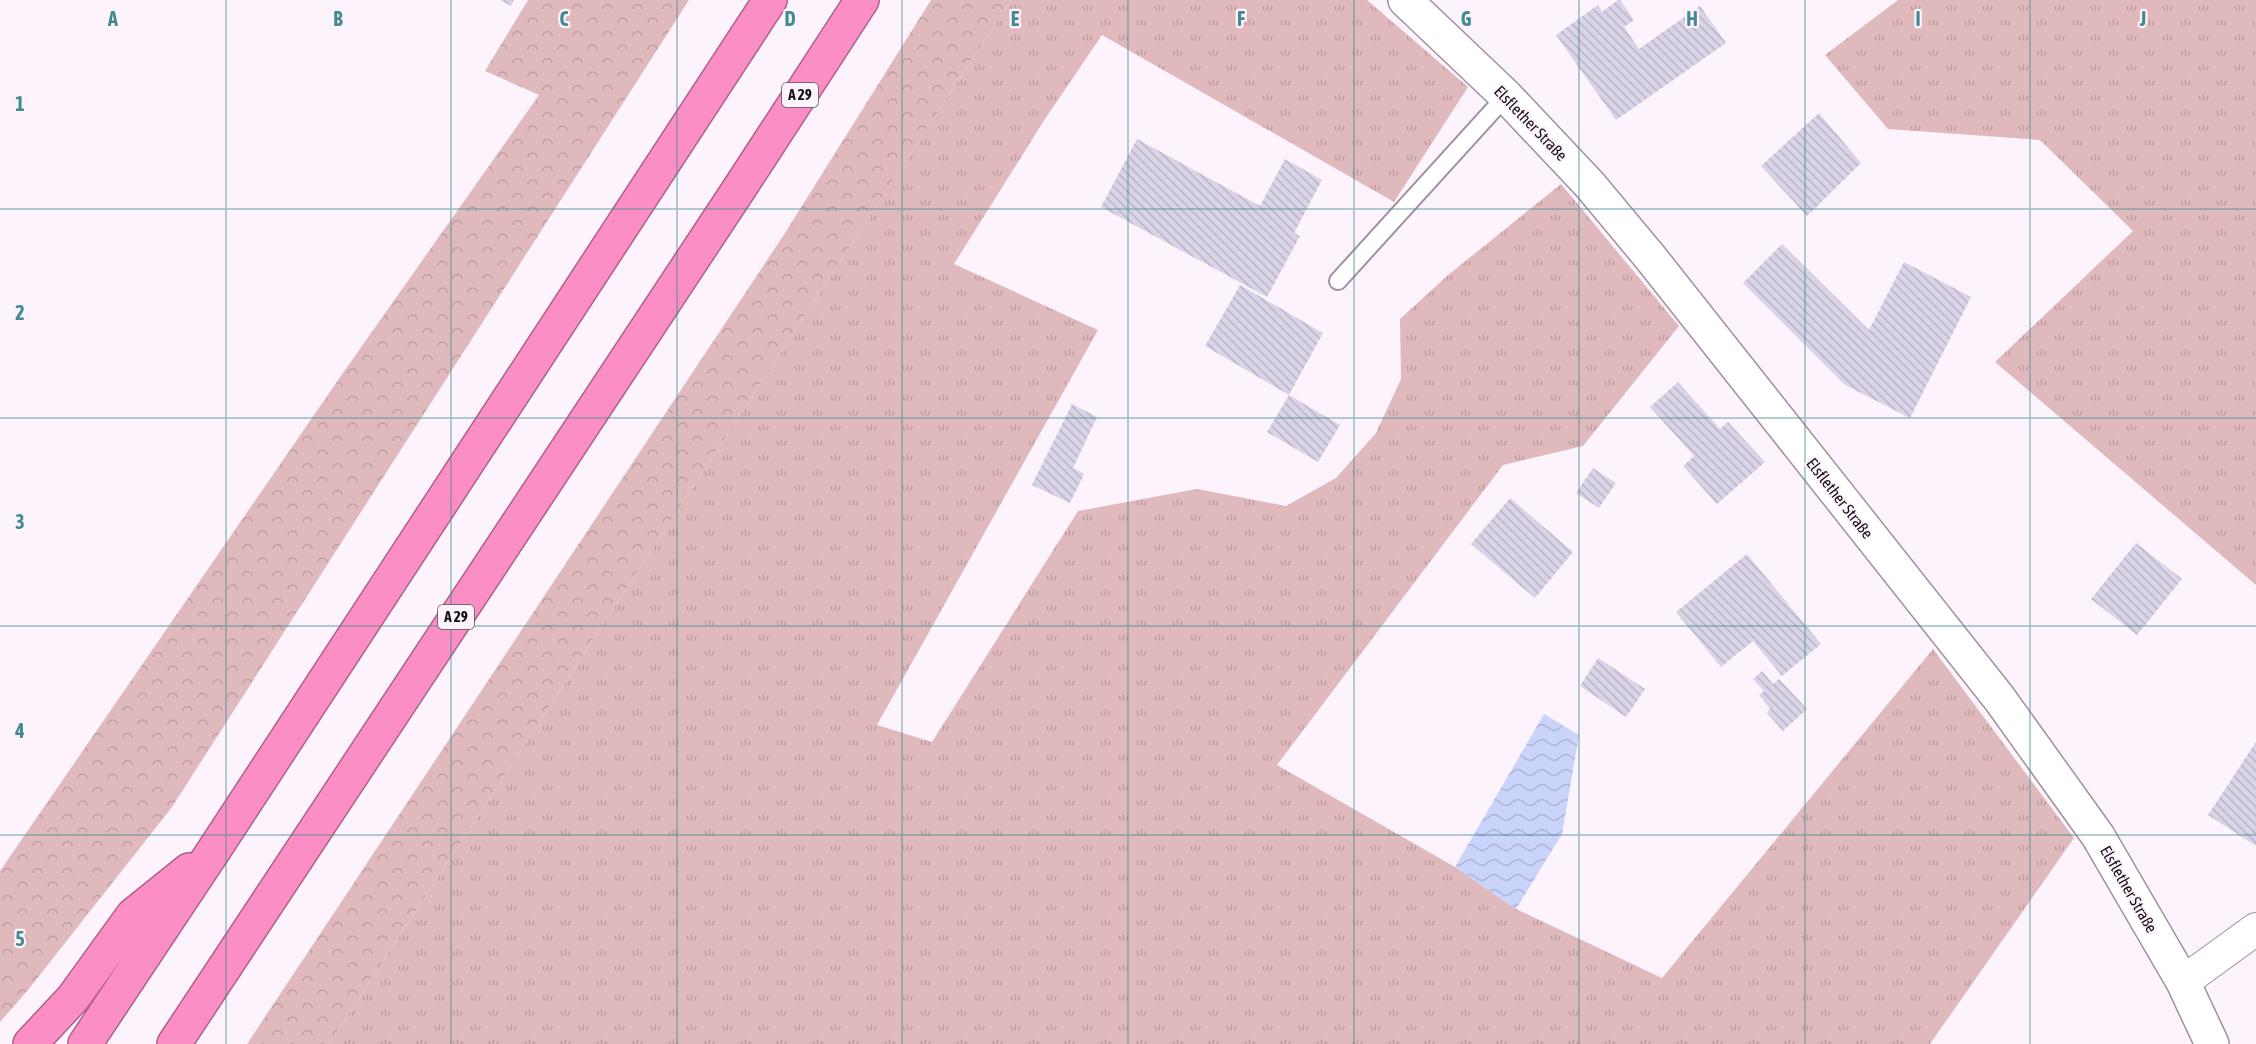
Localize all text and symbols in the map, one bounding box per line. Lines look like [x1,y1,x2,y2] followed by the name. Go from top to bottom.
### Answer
[107,7,118,30] text: A
[333,7,343,30] text: B
[560,7,569,30] text: C
[784,7,796,30] text: D
[1011,7,1020,30] text: E
[1237,7,1245,30] text: F
[1461,7,1472,30] text: G
[1686,7,1698,30] text: H
[1915,7,1921,30] text: I
[2139,7,2146,30] text: J
[1491,82,1571,164] street label: Elsflether Straße
[782,83,818,107] road number: A 29
[15,92,25,115] text: 1
[15,301,25,324] text: 2
[1803,454,1877,542] street label: Elsflether Straße
[15,510,25,533] text: 3
[438,605,474,629] road number: A 29
[14,719,25,742] text: 4
[2097,843,2161,935] street label: Elsflether Straße
[15,927,25,950] text: 5

